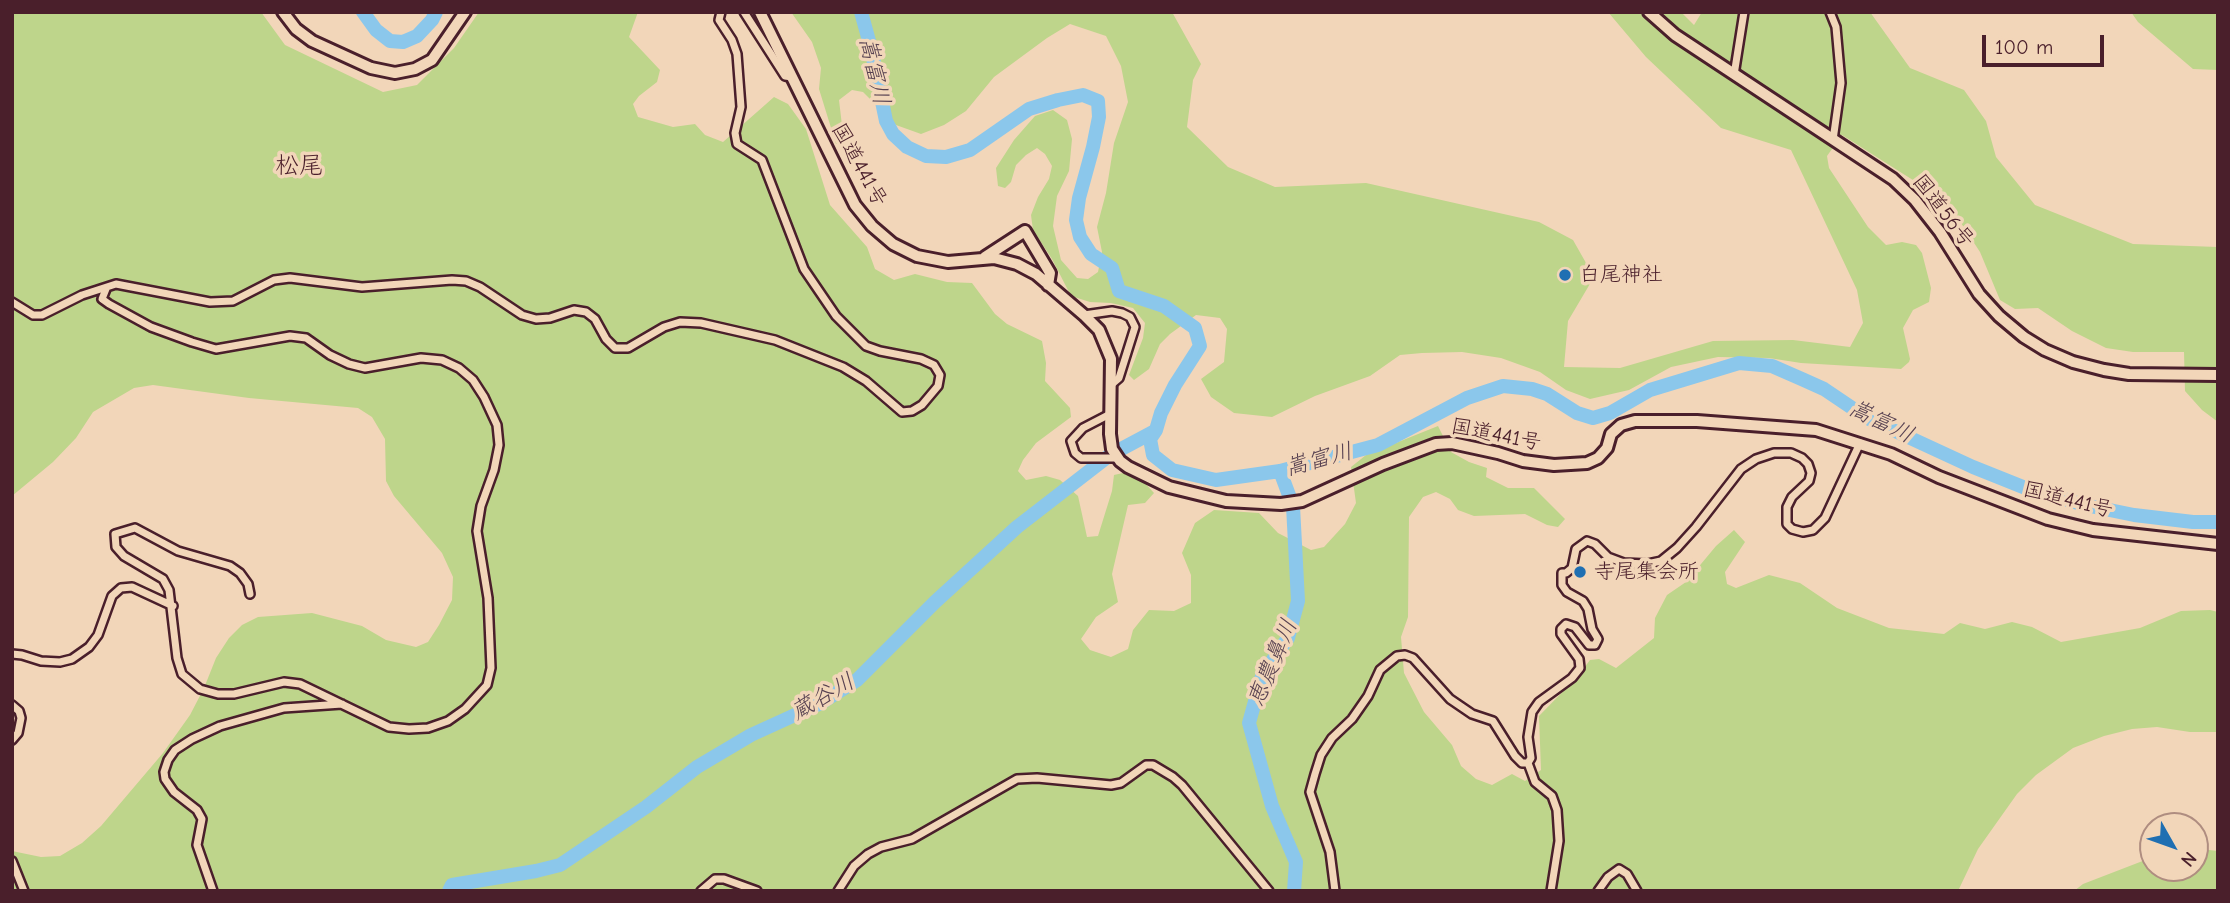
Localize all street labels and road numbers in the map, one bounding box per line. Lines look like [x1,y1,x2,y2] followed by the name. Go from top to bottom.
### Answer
[826,119,892,211] street label: 国道441号
[1907,169,1979,253] street label: 国道56号
[1449,414,1543,456] street label: 国道441号
[2020,477,2116,523] street label: 国道441号

